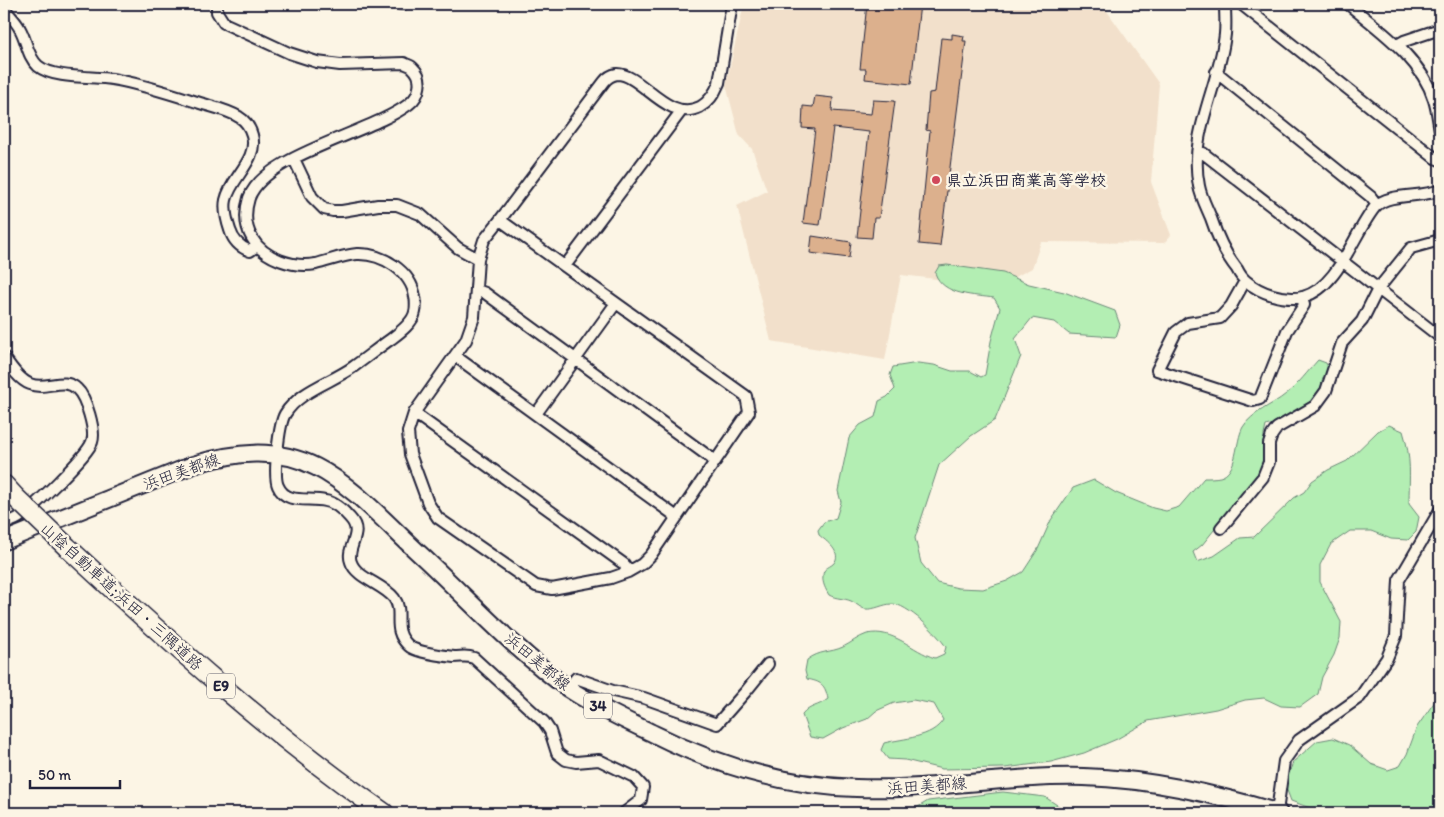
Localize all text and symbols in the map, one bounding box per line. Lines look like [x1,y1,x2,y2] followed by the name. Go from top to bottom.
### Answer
[946,171,1106,190] place label: 県立浜田商業高等学校
[930,174,942,186] marker: 県立浜田商業高等学校
[140,449,222,493] street label: 浜田美都線
[37,518,207,674] street label: 山陰自動車道;浜田・三隅道路
[501,628,574,694] street label: 浜田美都線
[207,674,235,698] road number: E9
[584,694,612,718] road number: 34
[30,757,120,789] scale bar
[38,766,71,784] text: 50 m
[886,773,968,798] street label: 浜田美都線

